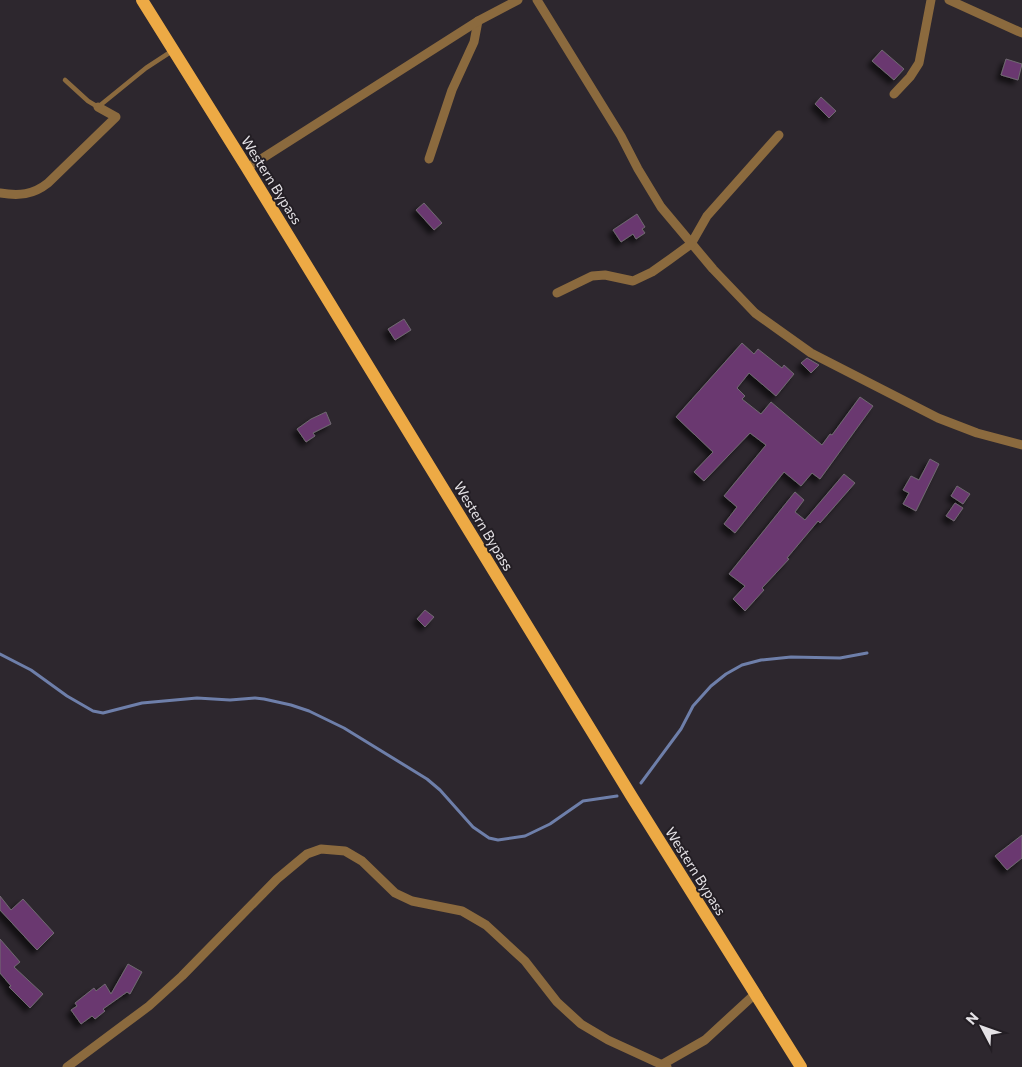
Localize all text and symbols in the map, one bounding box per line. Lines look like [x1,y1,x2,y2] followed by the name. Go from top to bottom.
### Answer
[238,133,306,227] street label: Western Bypass
[451,478,517,574] street label: Western Bypass
[662,824,730,918] street label: Western Bypass
[957,1002,1007,1052] north arrow
[962,1009,982,1028] text: N

